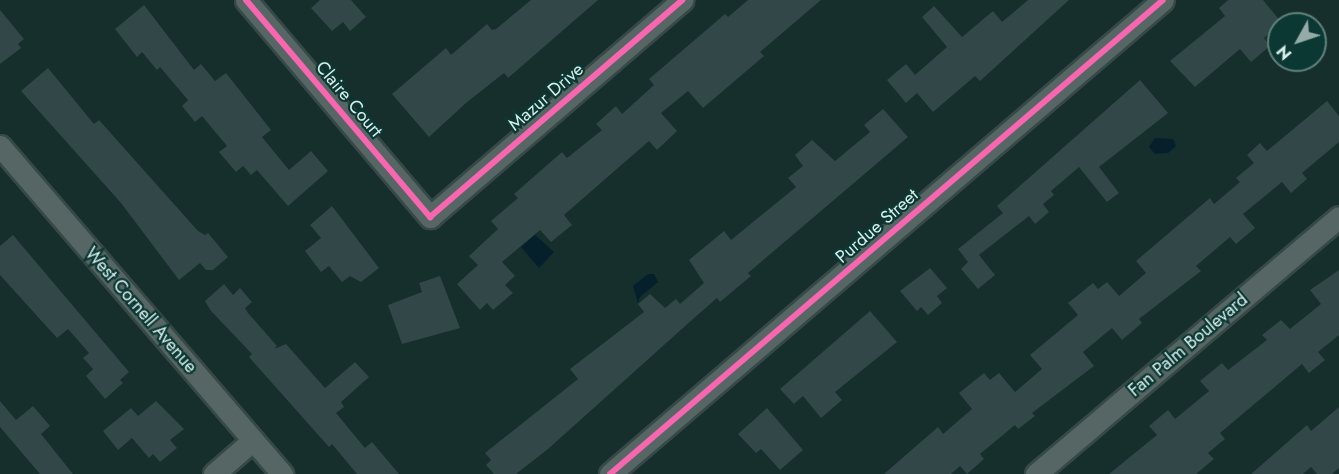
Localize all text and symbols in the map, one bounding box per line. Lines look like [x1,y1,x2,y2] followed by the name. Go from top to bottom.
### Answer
[1267,12,1327,72] north arrow
[1271,40,1297,65] text: N
[311,57,387,141] street label: Claire Court
[504,59,588,135] street label: Mazur Drive
[831,184,923,268] street label: Purdue Street
[81,243,201,377] street label: West Cornell Avenue
[1124,289,1252,401] street label: Fan Palm Boulevard

